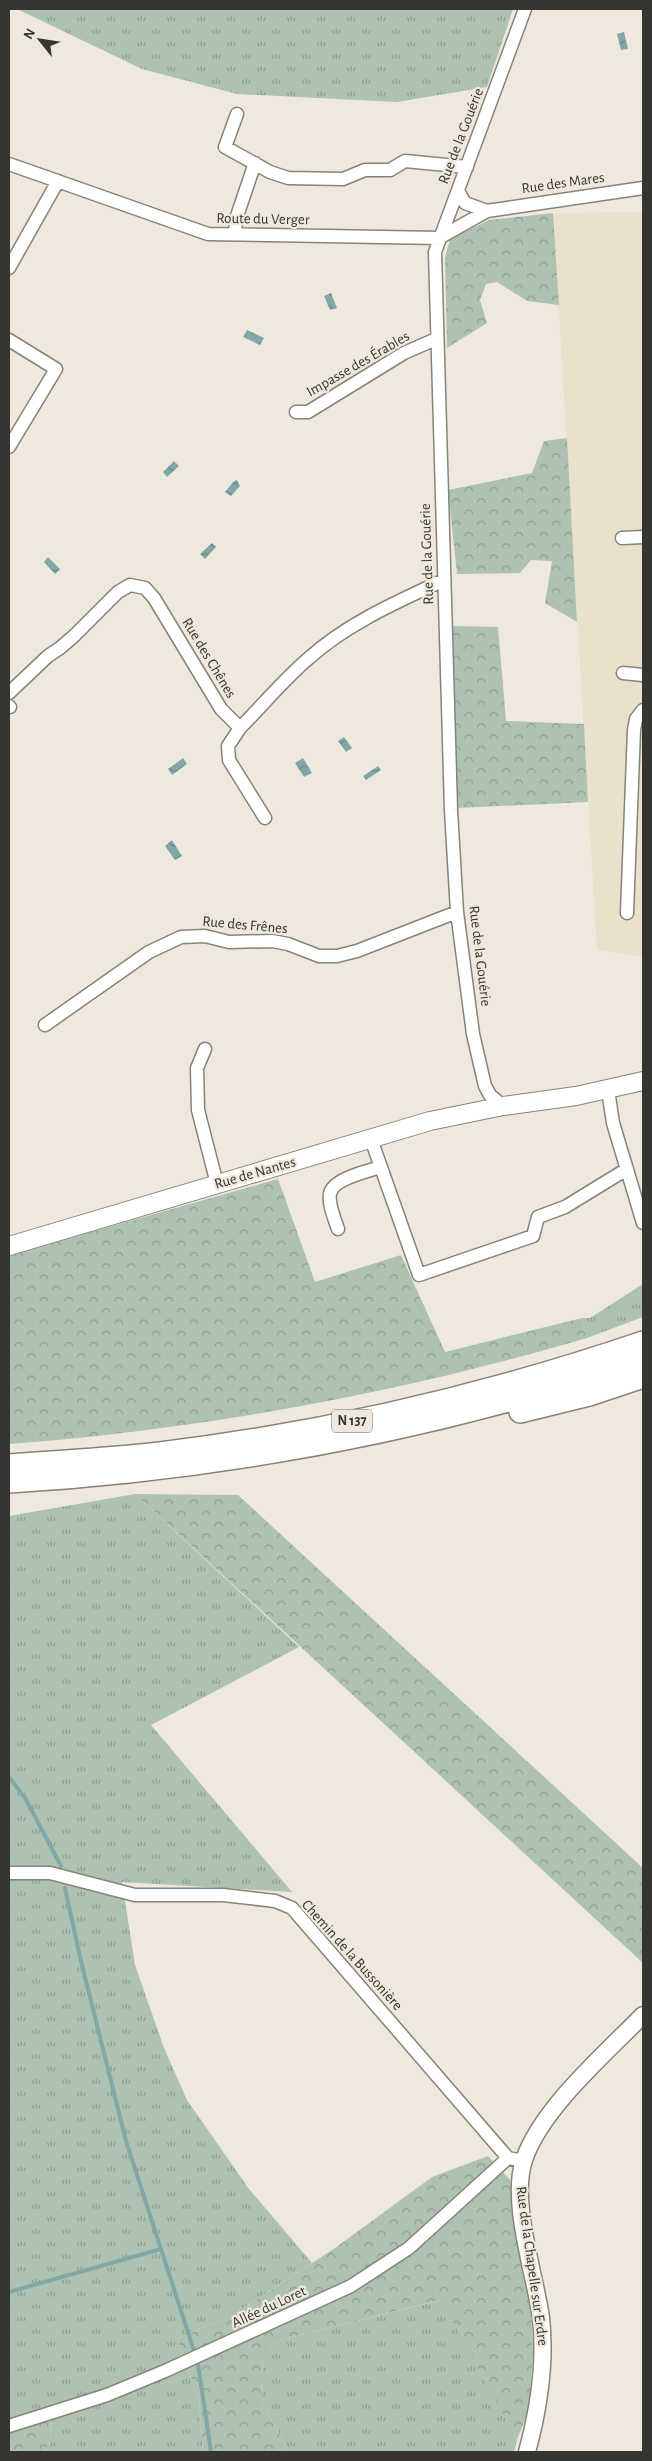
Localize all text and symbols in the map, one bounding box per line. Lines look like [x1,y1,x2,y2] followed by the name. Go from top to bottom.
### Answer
[15,15,65,65] north arrow
[21,26,38,42] text: N
[436,86,486,186] street label: Rue de la Gouérie
[521,170,605,196] street label: Rue des Mares
[216,211,310,227] street label: Route du Verger
[303,327,412,400] street label: Impasse des Érables
[418,503,436,605] street label: Rue de la Gouérie
[179,615,239,701] street label: Rue des Chênes
[466,905,494,1007] street label: Rue de la Gouérie
[202,914,288,936] street label: Rue des Frênes
[213,1154,297,1192] street label: Rue de Nantes
[332,1410,372,1432] road number: N 137
[299,1897,405,2013] street label: Chemin de la Bussonière
[513,2185,551,2347] street label: Rue de la Chapelle sur Erdre
[230,2283,309,2331] street label: Allée du Loret

